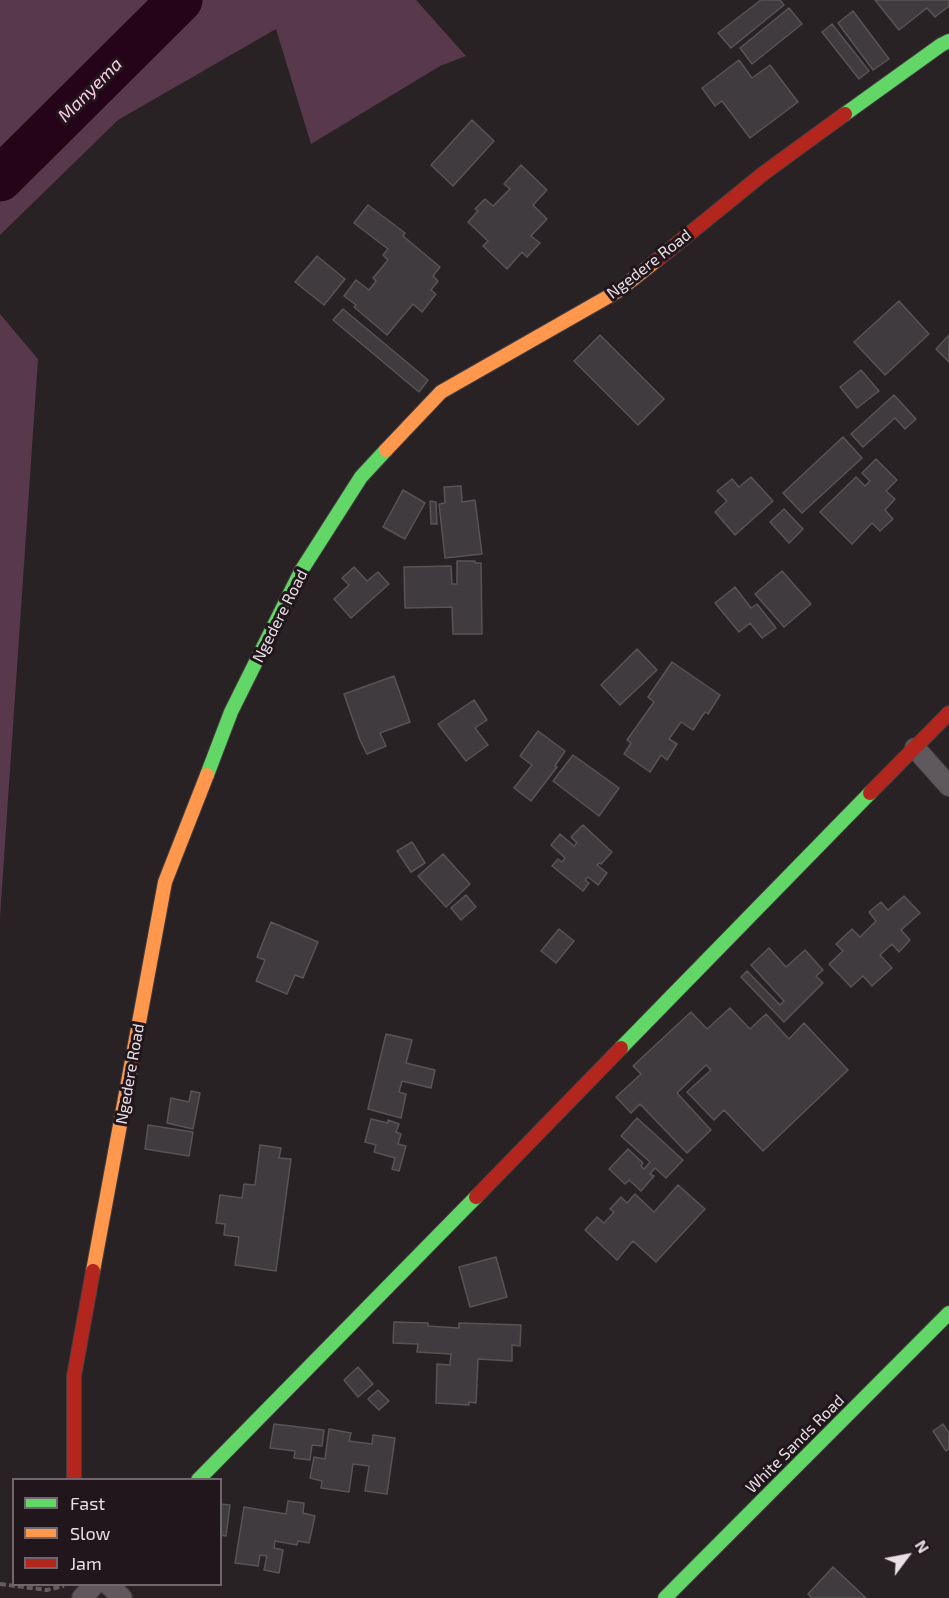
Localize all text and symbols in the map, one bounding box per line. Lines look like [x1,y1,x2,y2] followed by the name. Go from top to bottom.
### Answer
[53,53,127,127] water label: Manyema
[603,225,695,303] street label: Ngedere Road
[248,566,312,666] street label: Ngedere Road
[112,1022,148,1126] street label: Ngedere Road
[742,1391,848,1497] street label: White Sands Road
[12,1478,222,1586] legend
[70,1492,105,1514] text: Fast
[70,1522,110,1544] text: Slow
[877,1526,937,1586] north arrow
[912,1536,934,1556] text: N
[70,1552,102,1574] text: Jam

